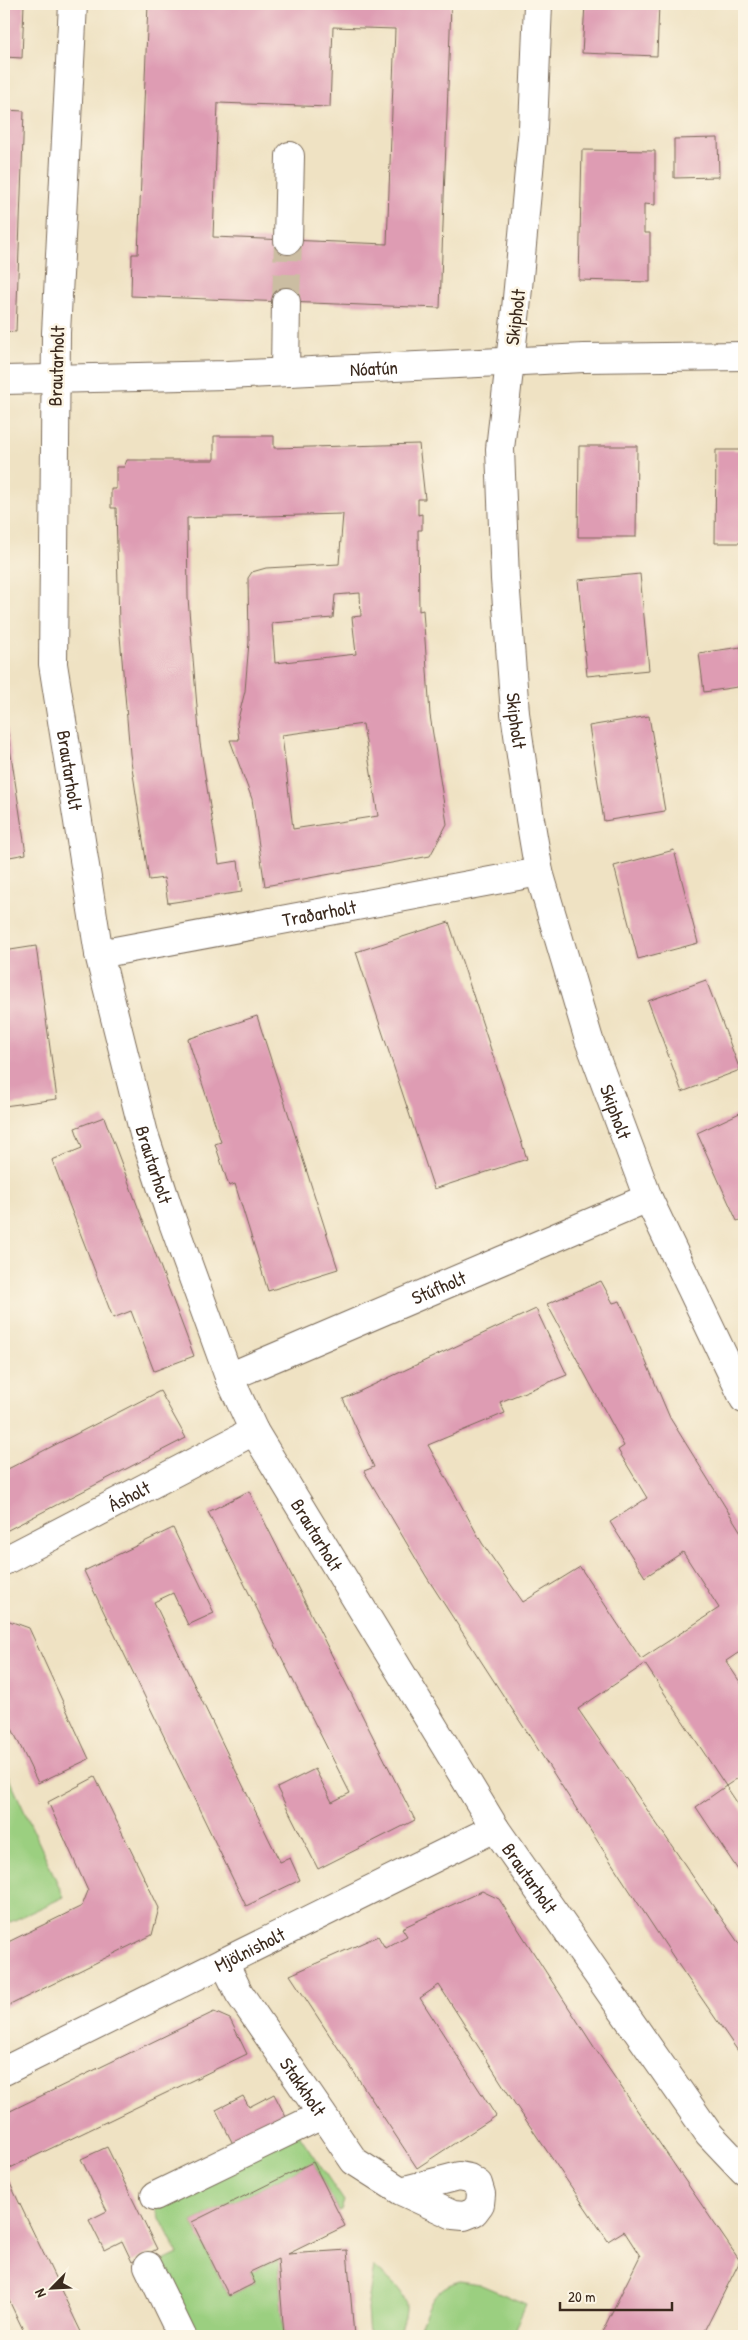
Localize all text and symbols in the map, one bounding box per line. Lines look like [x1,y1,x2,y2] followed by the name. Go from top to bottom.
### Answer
[499,287,531,346] street label: Skipholt
[42,325,70,407] street label: Brautarholt
[349,354,398,382] street label: Nóatún
[501,692,533,751] street label: Skipholt
[51,728,89,813] street label: Brautarholt
[280,893,359,933] street label: Traðarholt
[594,1081,638,1143] street label: Skipholt
[129,1123,179,1208] street label: Brautarholt
[407,1264,470,1311] street label: Stúfholt
[104,1474,155,1518] street label: Ásholt
[285,1494,349,1576] street label: Brautarholt
[496,1837,564,1919] street label: Brautarholt
[210,1921,290,1978] street label: Mjölnisholt
[274,2052,333,2122] street label: Stakkholt
[28,2262,78,2312] north arrow
[560,2280,673,2312] scale bar
[29,2286,50,2301] text: N
[568,2286,595,2307] text: 20 m

